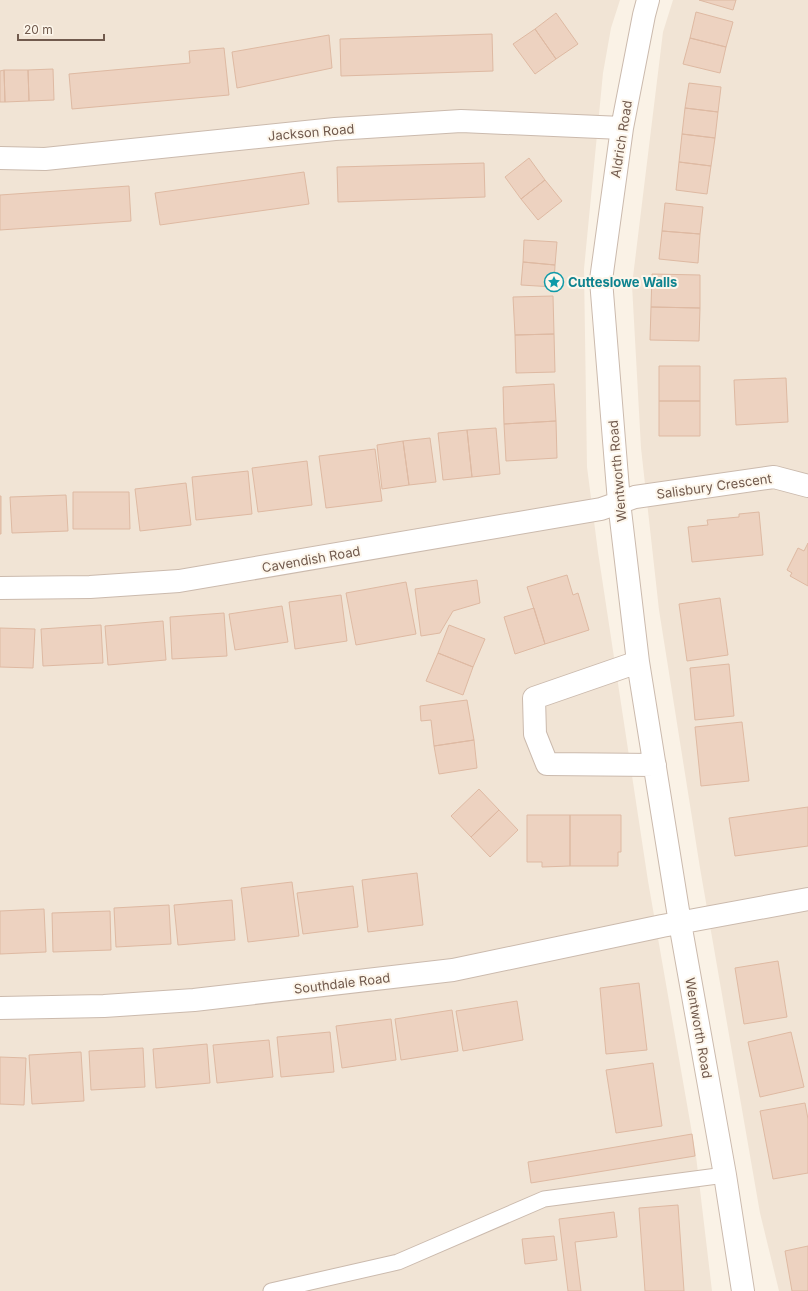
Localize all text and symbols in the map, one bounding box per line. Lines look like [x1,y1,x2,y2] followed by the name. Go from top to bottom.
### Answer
[18,16,104,42] scale bar
[24,22,53,37] text: 20 m
[607,99,635,179] street label: Aldrich Road
[267,120,355,144] street label: Jackson Road
[543,271,565,293] place icon: Cutteslowe Walls
[568,274,677,290] place label: Cutteslowe Walls
[605,419,629,523] street label: Wentworth Road
[655,470,773,502] street label: Salisbury Crescent
[261,542,361,576] street label: Cavendish Road
[293,969,391,997] street label: Southdale Road
[682,976,716,1080] street label: Wentworth Road

